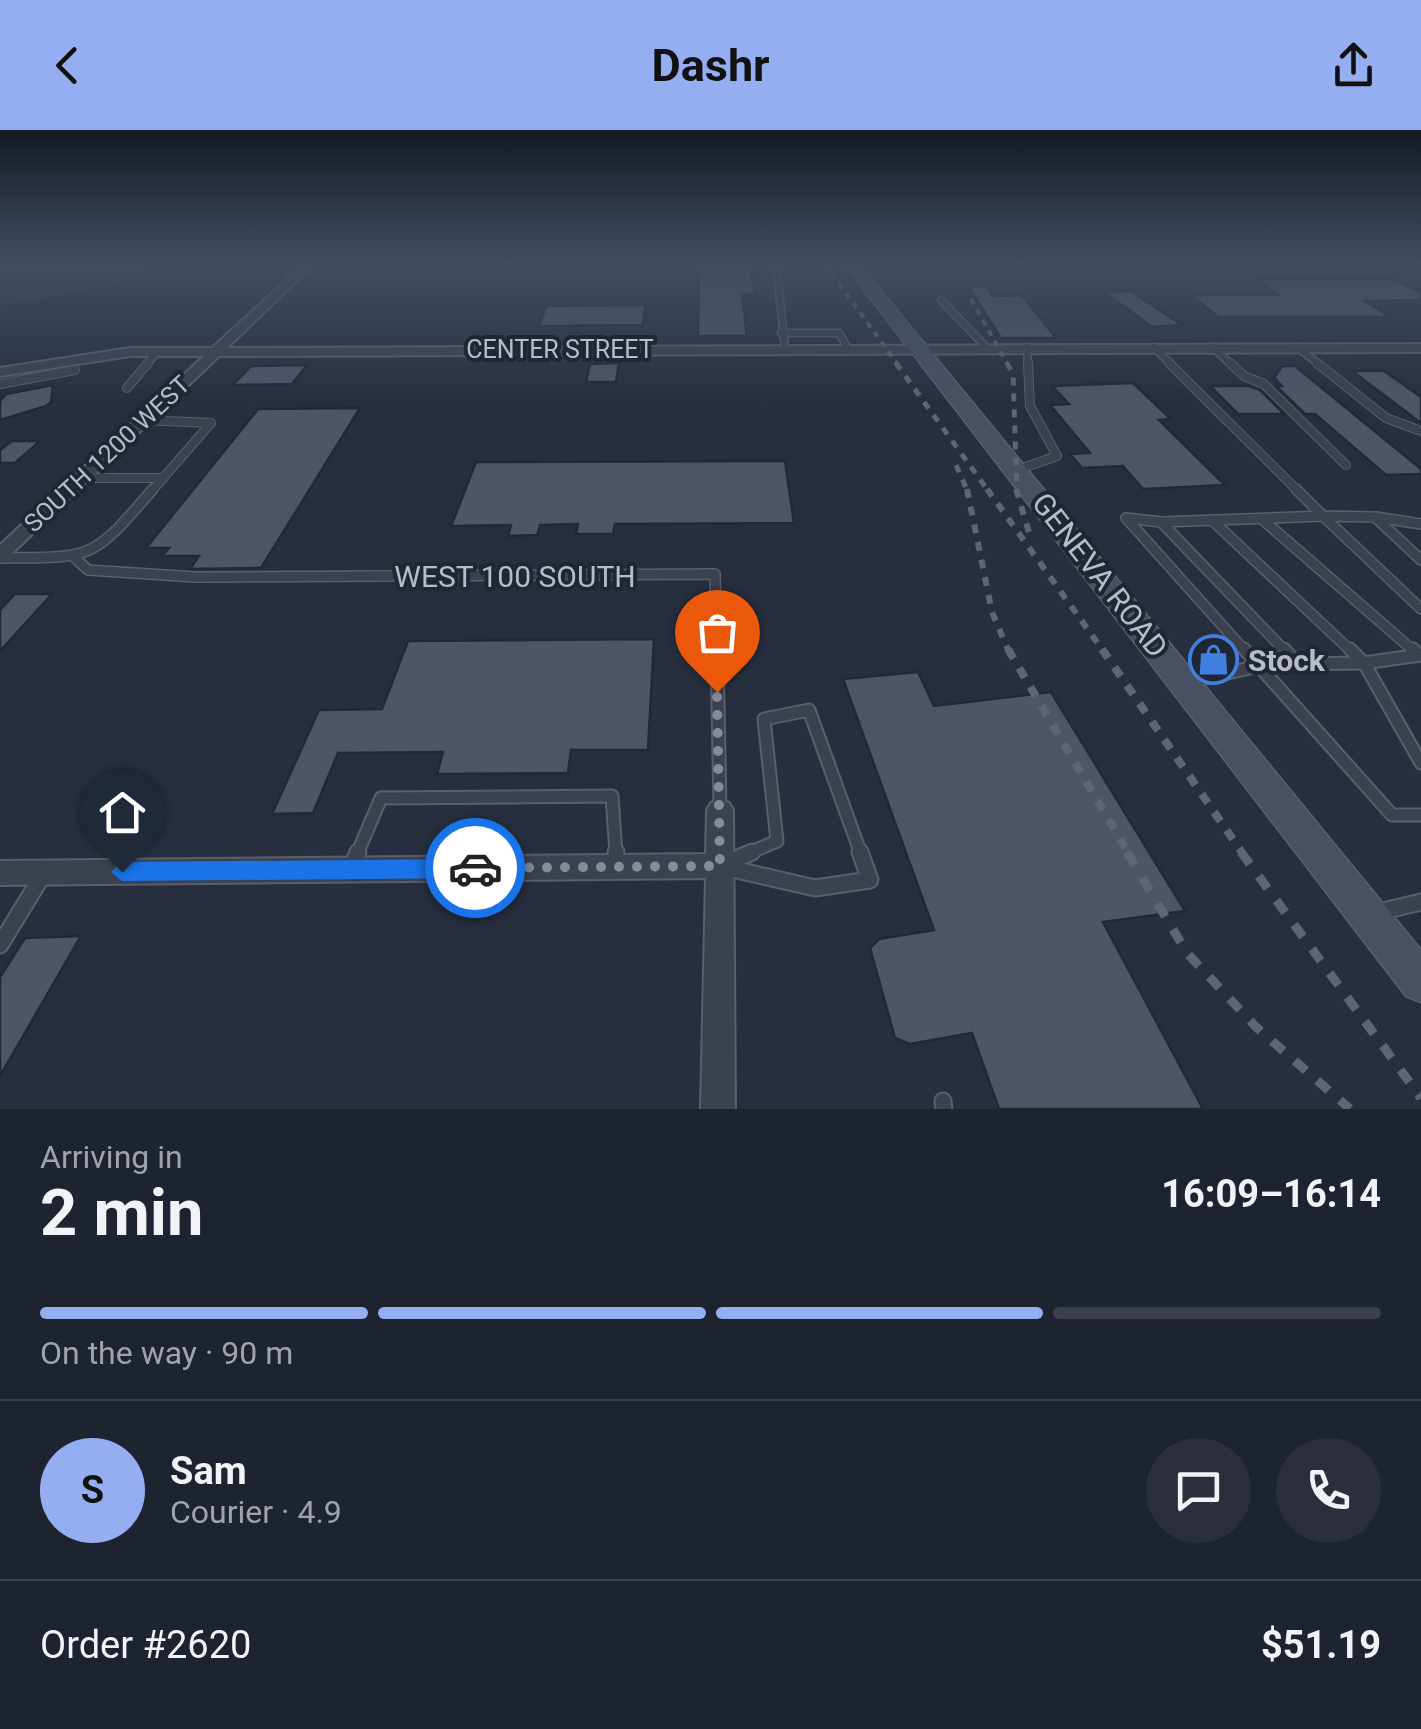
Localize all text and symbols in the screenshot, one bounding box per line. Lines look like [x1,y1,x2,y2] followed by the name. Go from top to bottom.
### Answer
[40,38,95,93] icon: back
[1326,38,1381,93] icon: share
[651,39,770,92] text: Dashr
[466,335,654,364] street label: CENTER STREET
[18,370,196,538] street label: SOUTH 1200 WEST
[1025,486,1175,664] street label: GENEVA ROAD
[394,559,636,594] street label: WEST 100 SOUTH
[675,590,760,693] pin
[690,605,745,660] icon: bag
[1187,634,1239,686] shop icon: Stock
[1248,643,1326,678] place label: Stock
[80,770,165,873] pin
[95,785,150,840] icon: home
[425,818,525,918] courier
[448,841,503,896] icon: car
[40,1138,183,1176] text: Arriving in
[1161,1172,1381,1216] text: 16:09–16:14
[40,1175,203,1251] text: 2 min
[40,1334,293,1372] text: On the way · 90 m
[1146,1438,1251,1543] button: chat
[1276,1438,1381,1543] button: phone
[170,1449,247,1493] text: Sam
[81,1468,104,1512] text: S
[170,1493,342,1531] text: Courier · 4.9
[40,1623,251,1667] text: Order #2620
[1261,1623,1381,1667] text: $51.19

